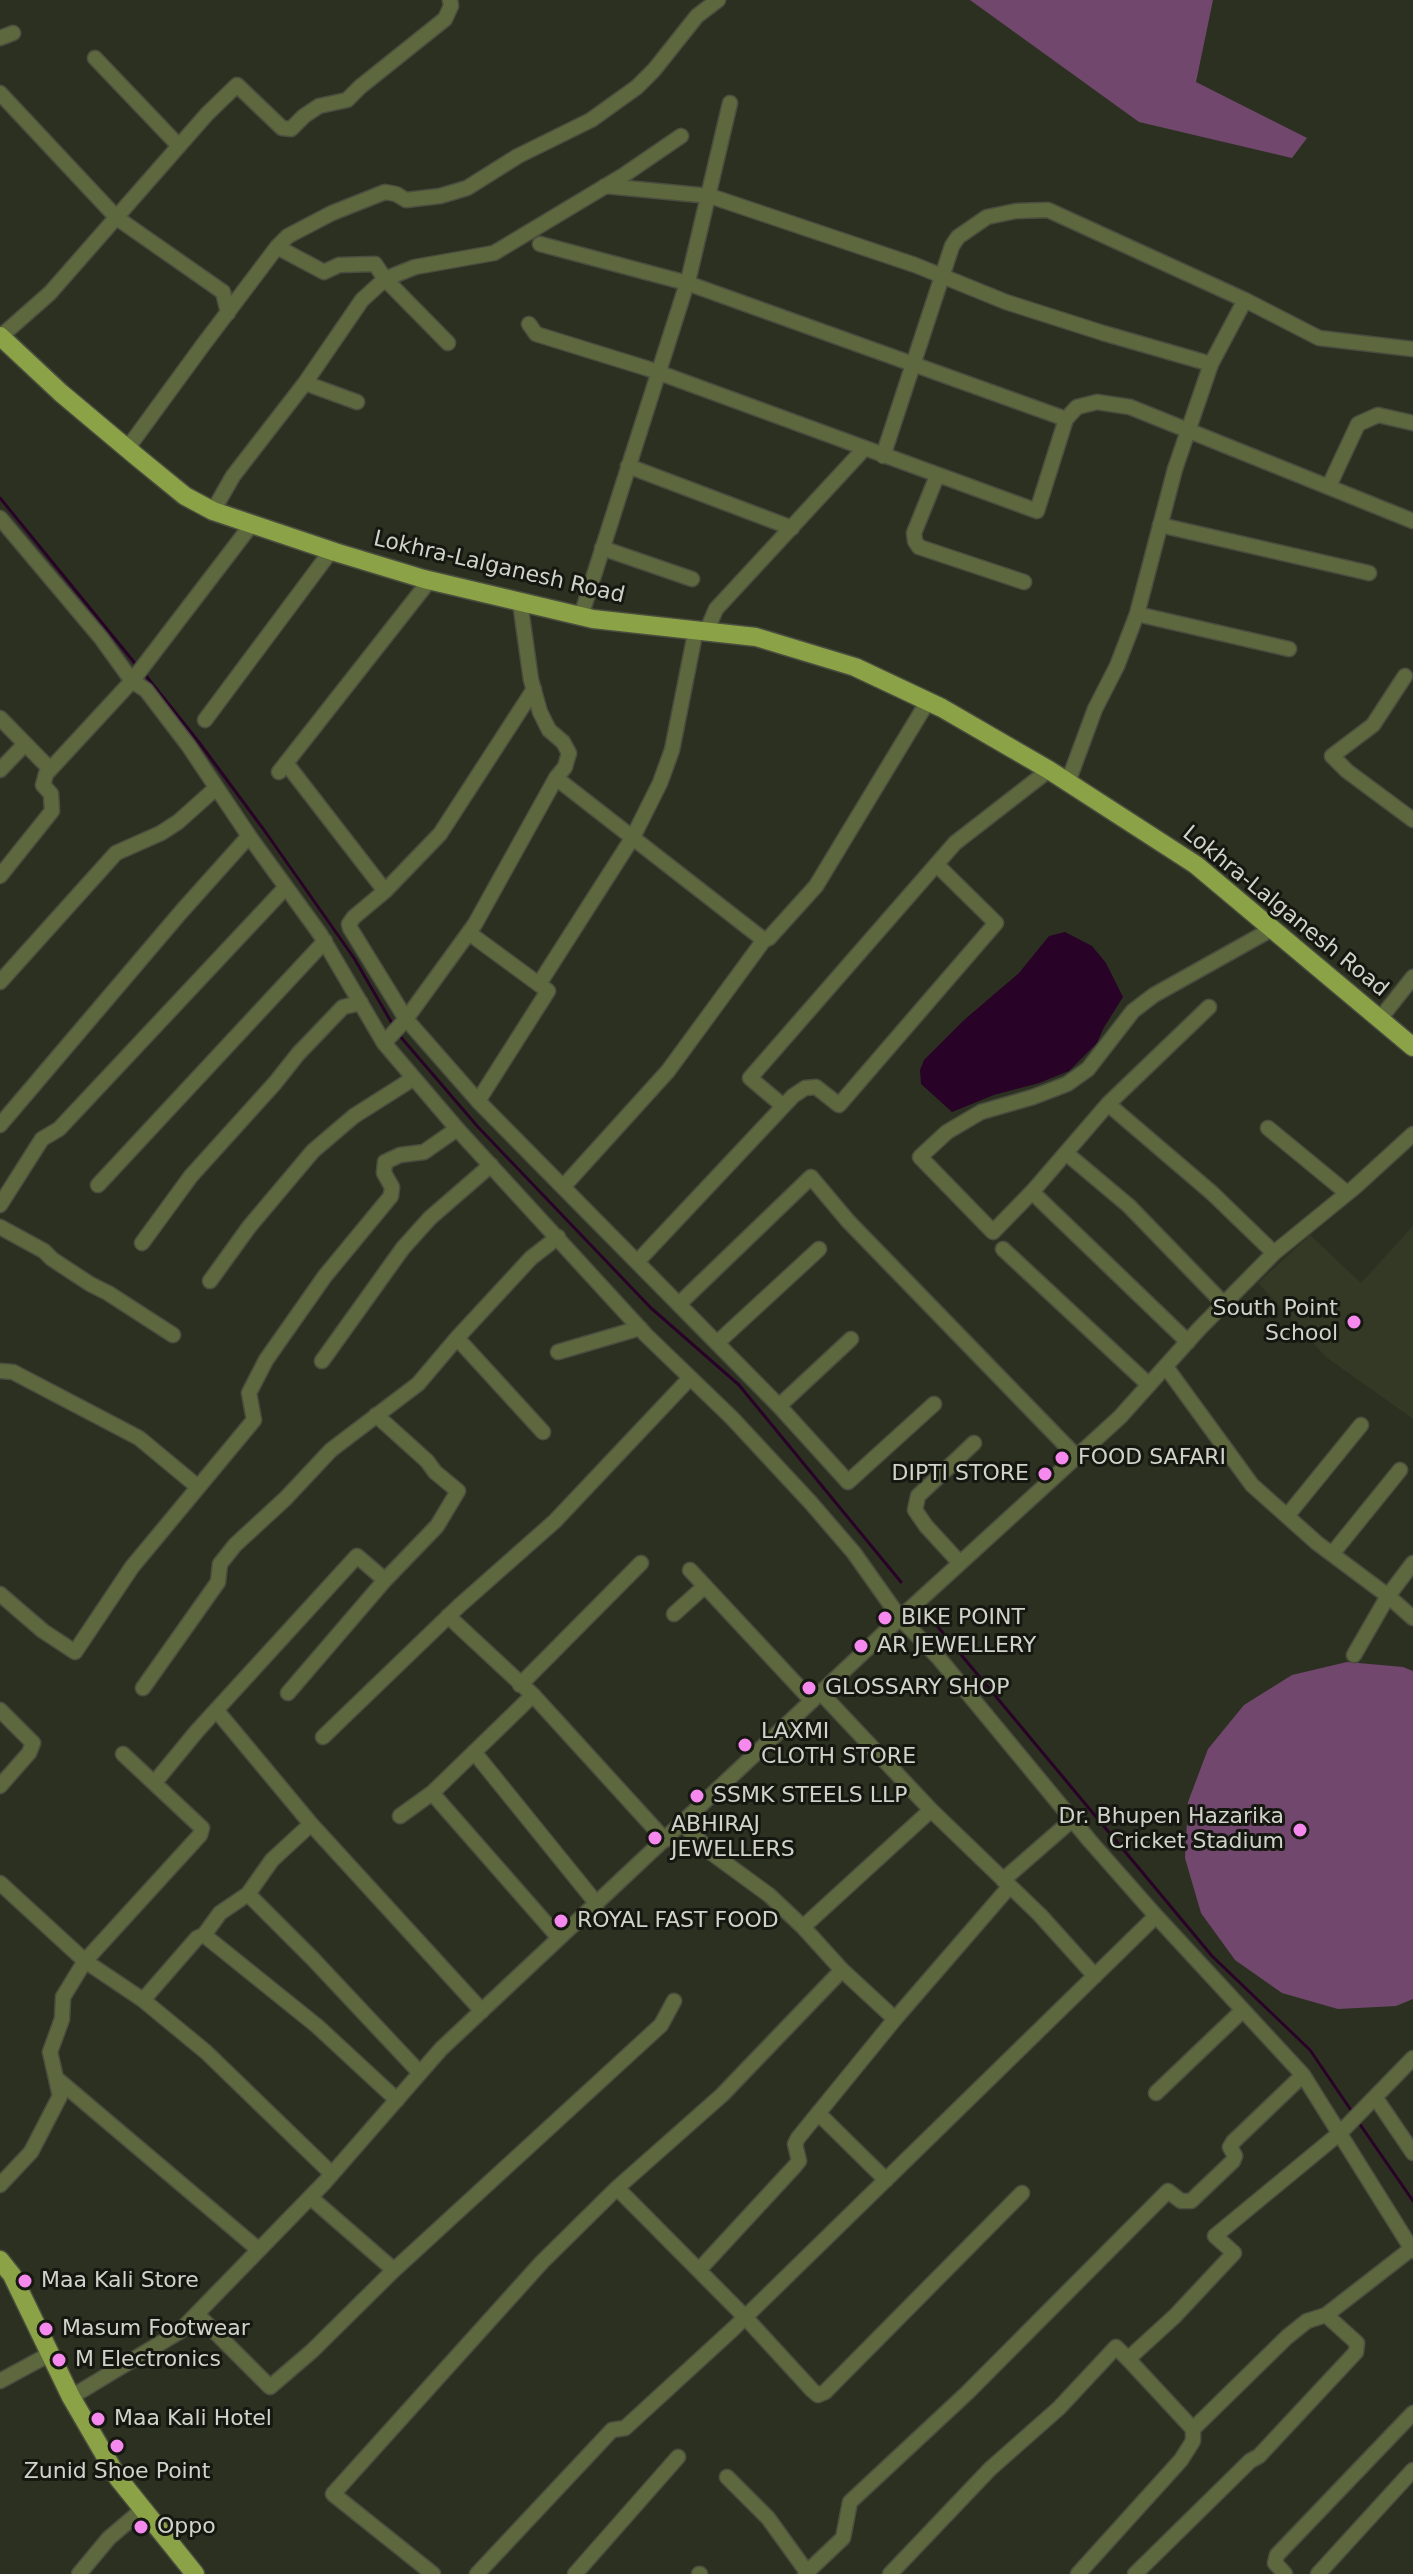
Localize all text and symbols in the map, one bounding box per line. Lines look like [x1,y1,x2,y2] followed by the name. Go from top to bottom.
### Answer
[371,526,627,610] street label: Lokhra-Lalganesh Road
[1177,821,1393,1003] street label: Lokhra-Lalganesh Road
[1212,1296,1338,1348] place label: South Point School
[1345,1313,1363,1331] marker: South Point School
[1078,1445,1226,1471] place label: FOOD SAFARI
[1053,1449,1071,1467] marker: FOOD SAFARI
[891,1461,1029,1487] place label: DIPTI STORE
[1036,1465,1054,1483] marker: DIPTI STORE
[901,1605,1025,1631] place label: BIKE POINT
[876,1609,894,1627] marker: BIKE POINT
[877,1633,1036,1659] place label: AR JEWELLERY
[852,1637,870,1655] marker: AR JEWELLERY
[825,1675,1010,1701] place label: GLOSSARY SHOP
[800,1679,818,1697] marker: GLOSSARY SHOP
[761,1719,916,1770] place label: LAXMI CLOTH STORE
[736,1736,754,1754] marker: LAXMI CLOTH STORE
[713,1783,908,1809] place label: SSMK STEELS LLP
[688,1787,706,1805] marker: SSMK STEELS LLP
[1059,1804,1284,1856] place label: Dr. Bhupen Hazarika Cricket Stadium
[671,1812,795,1864] place label: ABHIRAJ JEWELLERS
[1291,1821,1309,1839] marker: Dr. Bhupen Hazarika Cricket Stadium
[646,1829,664,1847] marker: ABHIRAJ JEWELLERS
[577,1908,779,1934] place label: ROYAL FAST FOOD
[552,1912,570,1930] marker: ROYAL FAST FOOD
[41,2268,199,2294] place label: Maa Kali Store
[16,2272,34,2290] marker: Maa Kali Store
[62,2316,250,2342] place label: Masum Footwear
[37,2320,55,2338] marker: Masum Footwear
[75,2347,221,2373] place label: M Electronics
[50,2351,68,2369] marker: M Electronics
[114,2406,272,2432] place label: Maa Kali Hotel
[89,2410,107,2428] marker: Maa Kali Hotel
[108,2437,126,2455] marker: Zunid Shoe Point
[24,2459,210,2485] place label: Zunid Shoe Point
[157,2514,216,2540] place label: Oppo
[132,2518,150,2536] marker: Oppo

